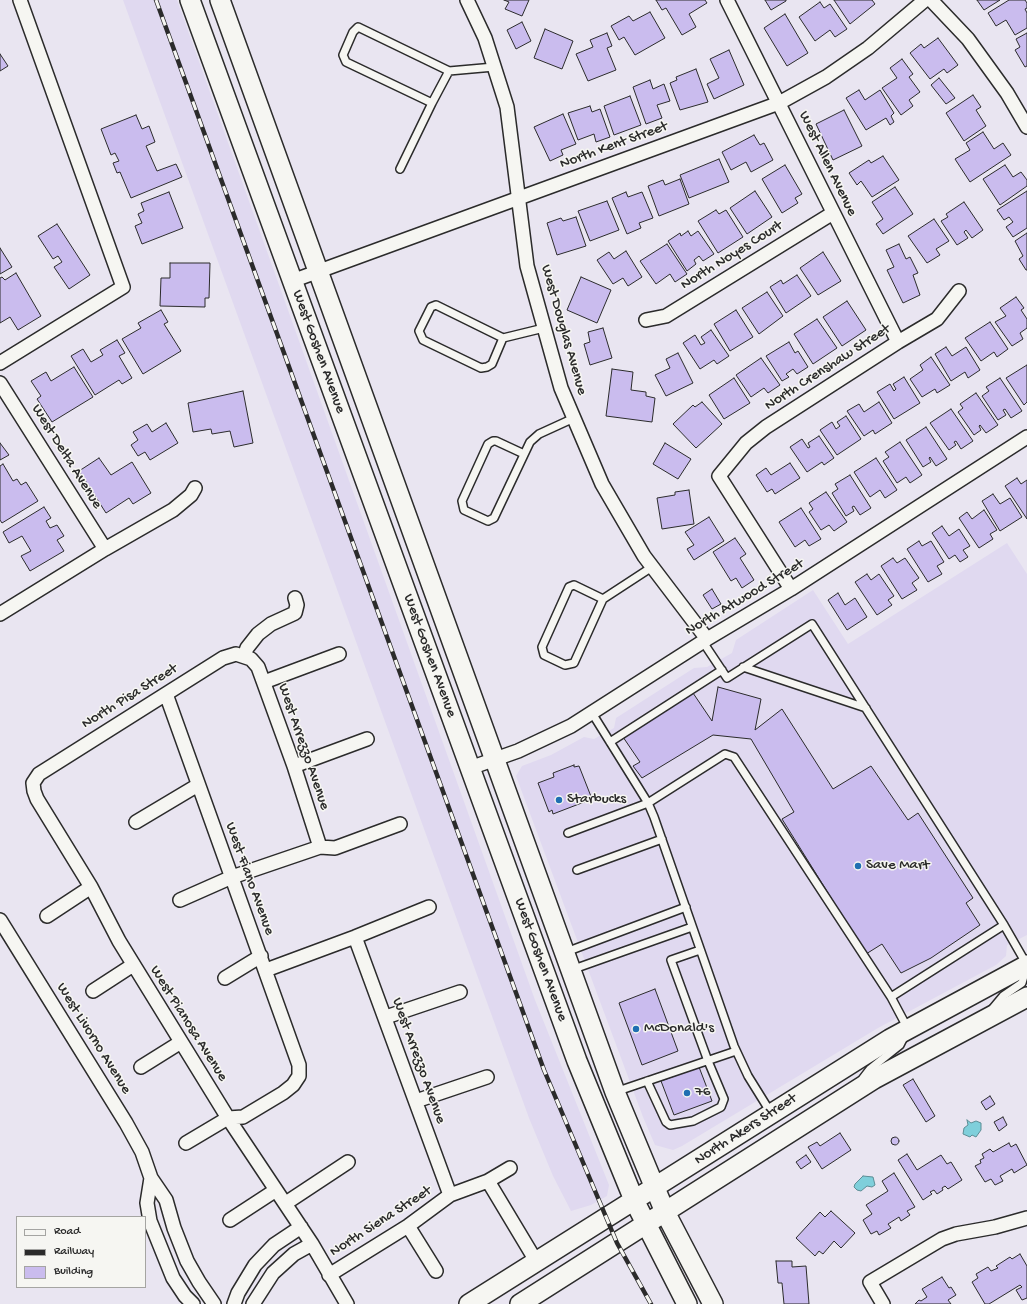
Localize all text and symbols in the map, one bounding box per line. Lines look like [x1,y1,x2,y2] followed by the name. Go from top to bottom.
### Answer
[794,109,860,219] street label: West Allen Avenue
[558,118,670,174] street label: North Kent Street
[678,217,786,295] street label: North Noyes Court
[536,263,590,397] street label: West Douglas Avenue
[287,288,349,416] street label: West Goshen Avenue
[762,321,894,415] street label: North Crenshaw Street
[27,402,105,512] street label: West Delta Avenue
[682,555,808,641] street label: North Atwood Street
[398,592,460,720] street label: West Goshen Avenue
[79,660,181,734] street label: North Pisa Street
[273,681,333,813] street label: West Arrezzo Avenue
[567,791,626,809] place label: Starbucks
[554,795,564,805] marker: Starbucks
[220,820,278,938] street label: West Fiano Avenue
[866,857,929,875] place label: Save Mart
[853,861,863,871] marker: Save Mart
[509,896,571,1024] street label: West Goshen Avenue
[145,963,231,1085] street label: West Pianosa Avenue
[52,980,134,1098] street label: West Livorno Avenue
[387,996,449,1126] street label: West Arrezzo Avenue
[644,1020,714,1038] place label: McDonald's
[631,1024,641,1034] marker: McDonald's
[695,1084,710,1102] place label: 76
[682,1088,692,1098] marker: 76
[691,1090,801,1170] street label: North Akers Street
[327,1182,435,1262] street label: North Siena Street
[16,1216,146,1288] legend
[54,1225,80,1239] text: Road
[54,1245,94,1259] text: Railway
[54,1265,93,1279] text: Building

